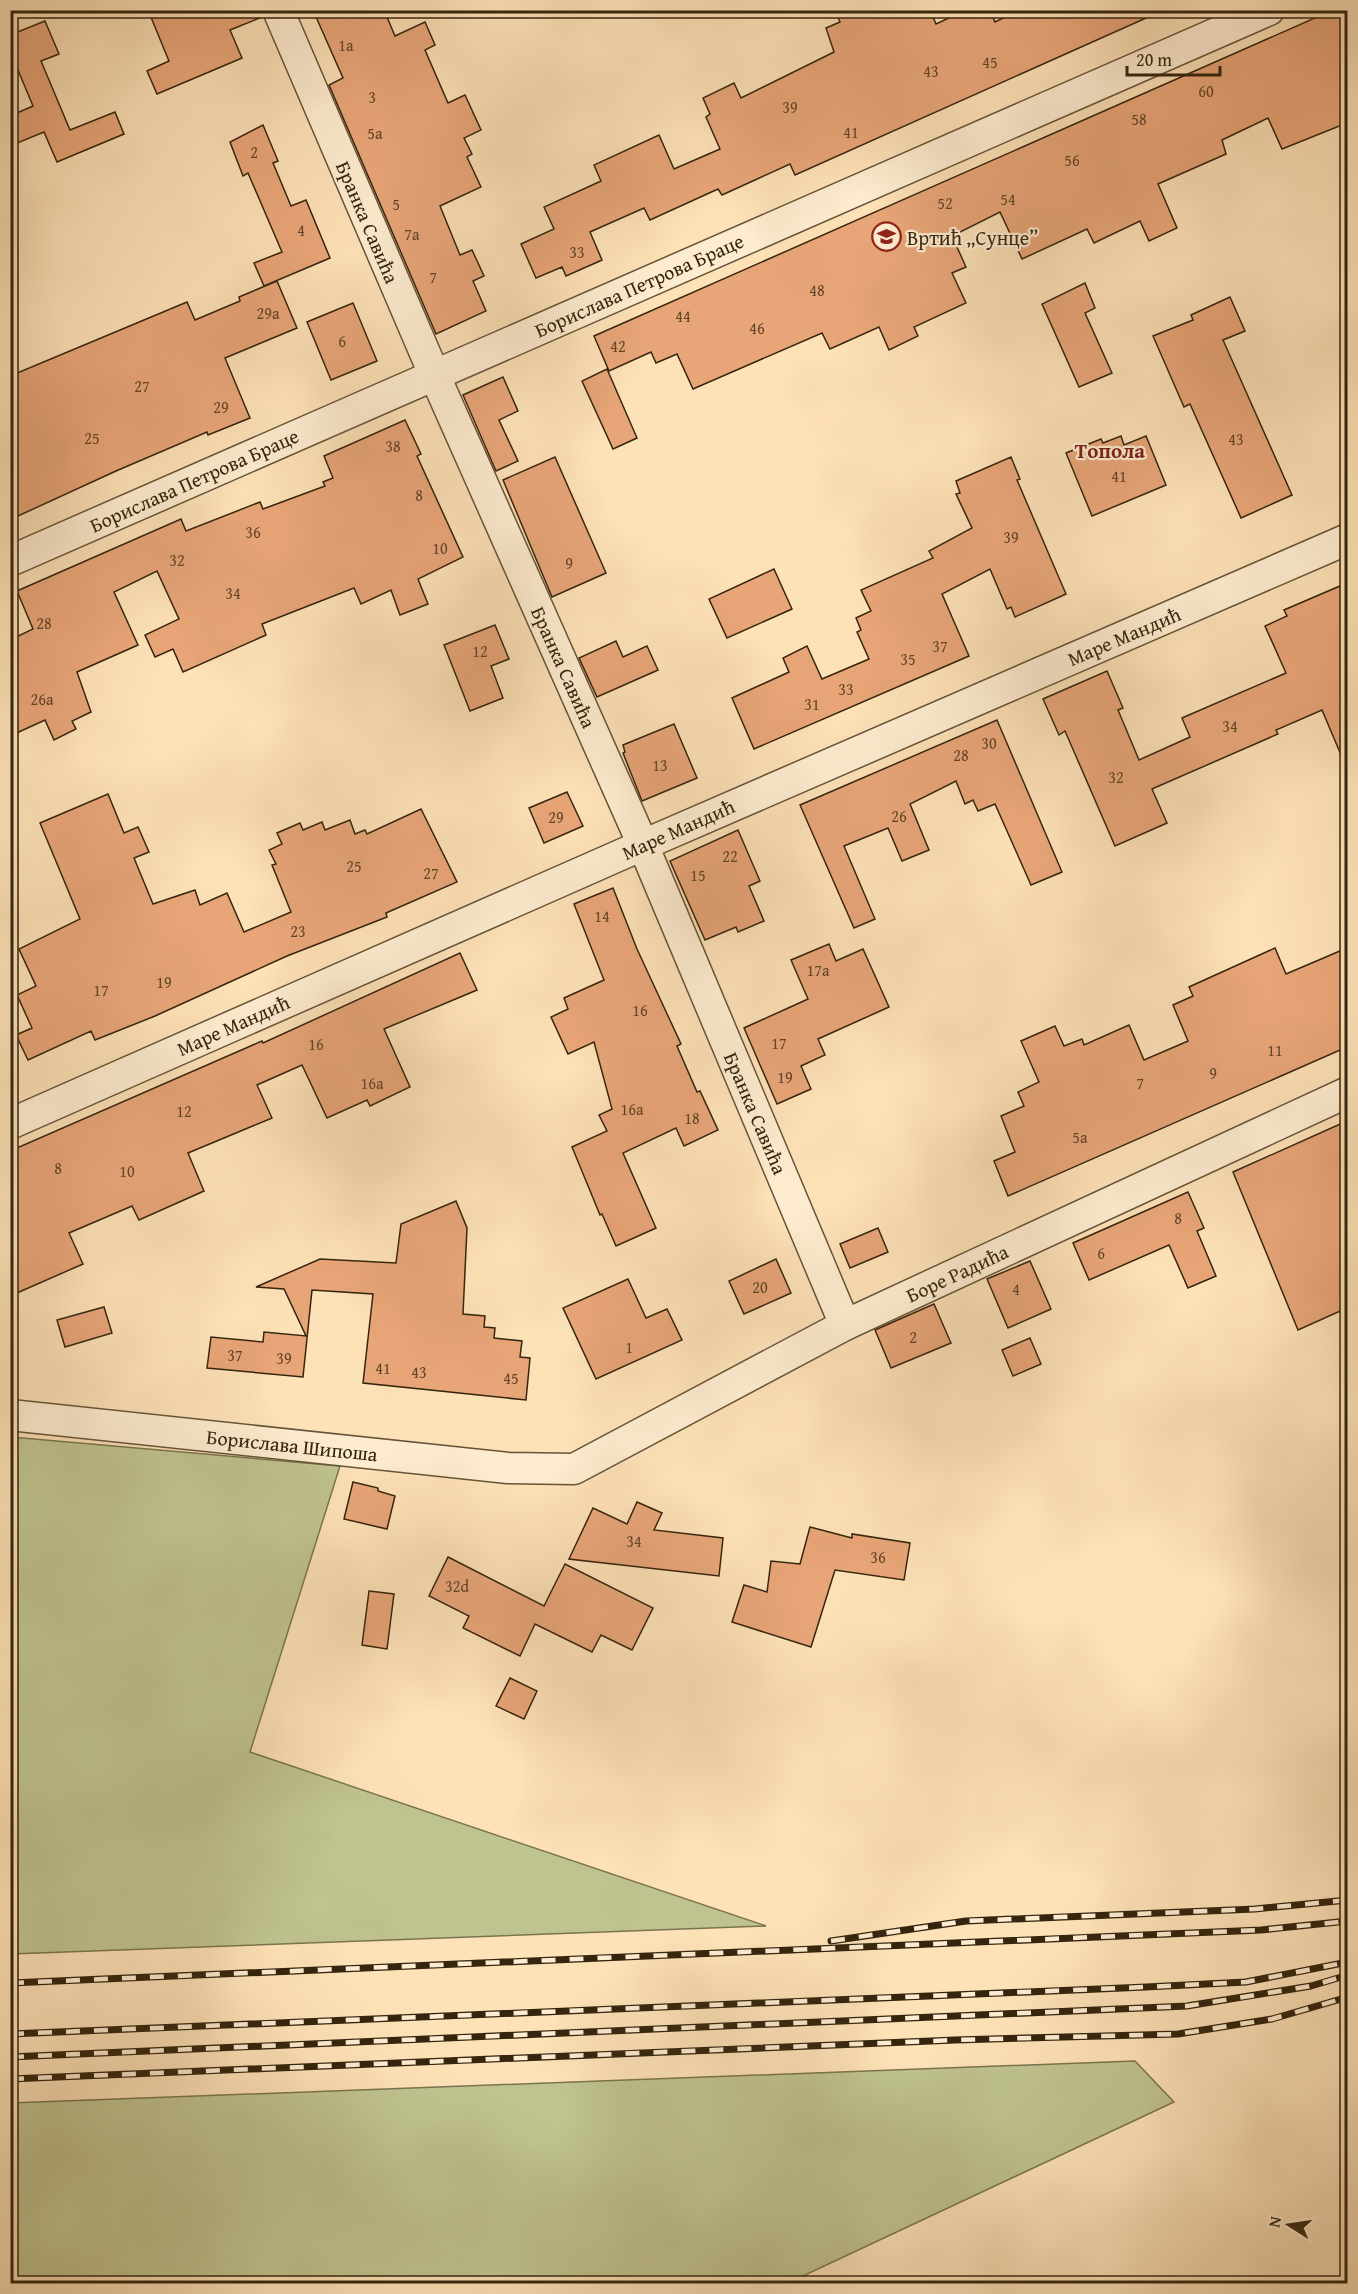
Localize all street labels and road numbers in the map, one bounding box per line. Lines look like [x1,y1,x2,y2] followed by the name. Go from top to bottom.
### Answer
[329,156,407,288] street label: Бранка Савића
[530,226,748,344] street label: Борислава Петрова Браце
[85,421,303,539] street label: Борислава Петрова Браце
[1063,599,1185,673] street label: Маре Мандић
[524,602,604,733] street label: Бранка Савића
[617,791,739,867] street label: Маре Мандић
[172,987,294,1063] street label: Маре Мандић
[717,1047,795,1179] street label: Бранка Савића
[901,1236,1013,1309] street label: Боре Радића
[205,1422,380,1468] street label: Борислава Шипоша

